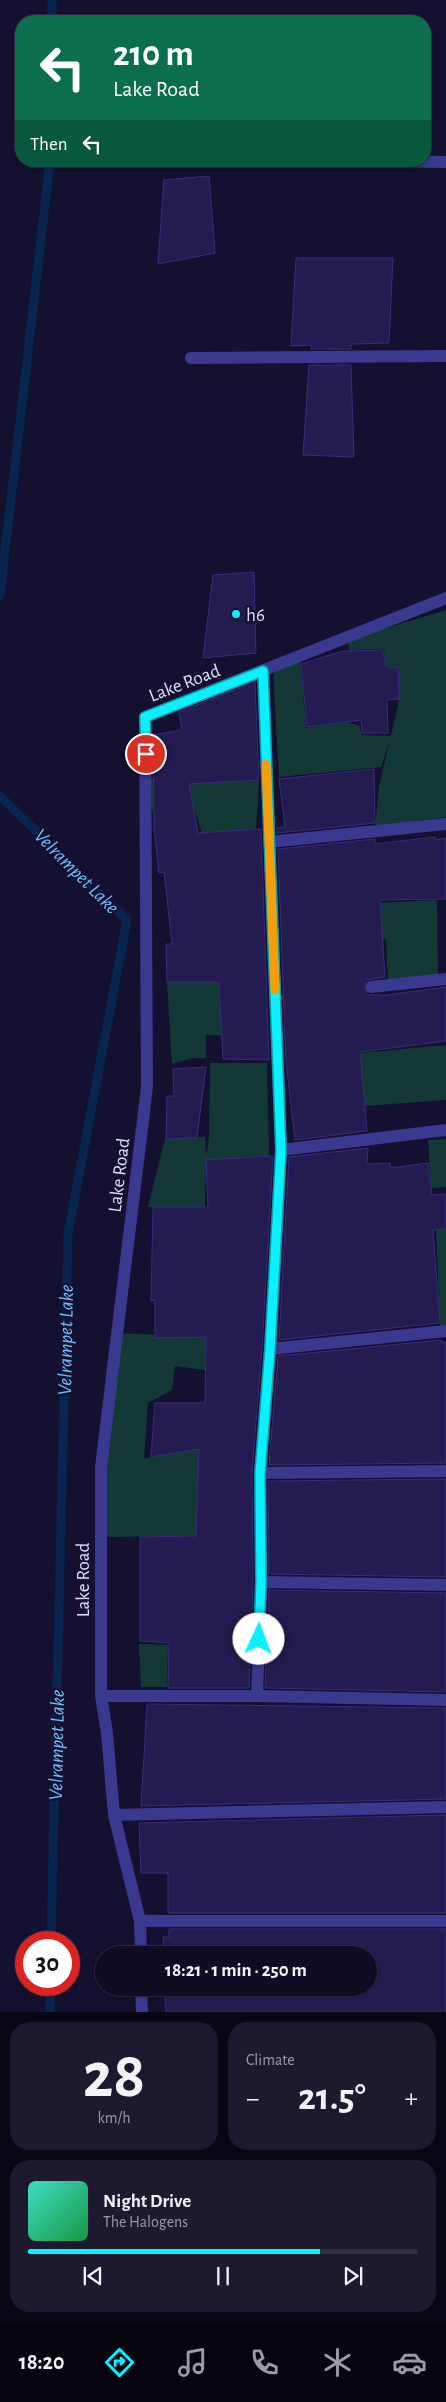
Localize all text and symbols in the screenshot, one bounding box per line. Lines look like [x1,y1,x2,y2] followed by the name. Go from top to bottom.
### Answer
[30,35,95,100] icon: left
[113,37,194,72] text: 210 m
[113,78,200,100] text: Lake Road
[78,130,106,158] icon: left
[30,135,68,154] text: Then
[246,606,265,625] place label: h6
[230,608,242,620] marker: h6
[146,661,223,706] street label: Lake Road
[125,733,167,775] pin
[132,740,160,768] icon: arrive
[30,825,123,918] water label: Velrampet Lake
[106,1137,133,1213] street label: Lake Road
[55,1284,77,1396] water label: Velrampet Lake
[74,1542,93,1617] street label: Lake Road
[232,1612,284,1664] position arrow
[46,1689,68,1801] water label: Velrampet Lake
[15,1931,80,1996] speed limit sign: 30
[165,1961,307,1980] text: 18:21 · 1 min · 250 m
[83,2044,145,2109] text: 28
[246,2052,295,2068] text: Climate
[298,2079,366,2117] text: 21.5°
[246,2085,259,2113] text: −
[405,2085,418,2113] text: +
[97,2110,131,2126] text: km/h
[103,2192,191,2211] text: Night Drive
[103,2214,188,2230] text: The Halogens
[79,2262,107,2290] icon: previous
[209,2262,237,2290] icon: pause
[339,2262,367,2290] icon: next
[102,2345,137,2380] icon: directions
[175,2345,210,2380] icon: music
[247,2345,282,2380] icon: phone
[320,2345,355,2380] icon: climate
[392,2345,427,2380] icon: car
[19,2351,64,2373] text: 18:20

